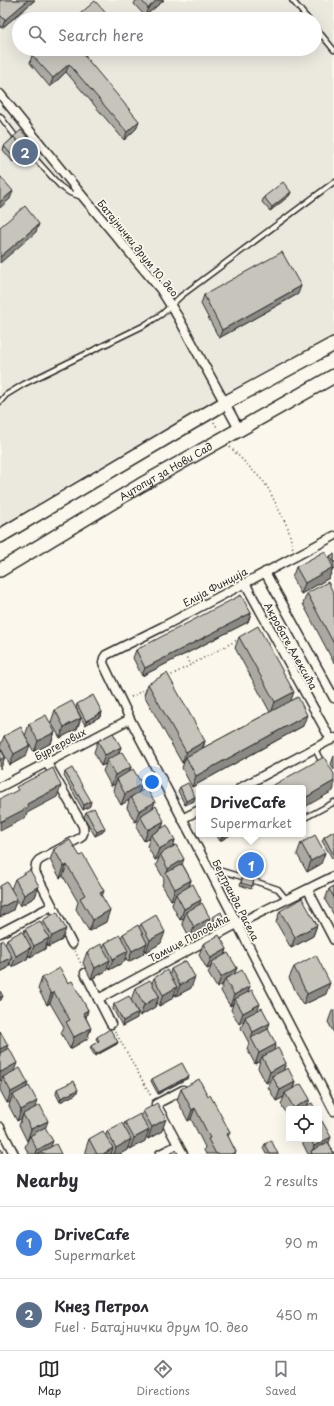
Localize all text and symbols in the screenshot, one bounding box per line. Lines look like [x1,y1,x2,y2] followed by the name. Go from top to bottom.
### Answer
[12,12,322,56] search box
[26,23,48,45] icon: search
[58,23,144,46] text: Search here
[12,137,38,167] pin: 2
[94,196,183,300] street label: Батајнички друм 10. део
[116,438,215,503] street label: Аутопут за Нови Сад
[180,563,250,610] street label: Елија Финција
[261,599,322,693] street label: Акробате Алексића
[31,723,89,764] street label: Бургерових
[142,772,162,792] your location
[196,785,306,837] popup
[210,790,286,813] text: DriveCafe
[210,813,292,832] text: Supermarket
[238,850,264,880] pin: 1
[209,856,264,944] street label: Бертранда Расела
[146,910,232,965] street label: Томице Поповића
[286,1106,322,1142] map controls
[286,1106,322,1142] button: locate
[16,1167,78,1193] text: Nearby
[264,1171,318,1190] text: 2 results
[54,1222,130,1245] text: DriveCafe
[26,1233,32,1252] text: 1
[285,1233,318,1252] text: 90 m
[54,1245,136,1264] text: Supermarket
[54,1294,149,1317] text: Кнез Петрол
[24,1305,34,1324] text: 2
[276,1305,318,1324] text: 450 m
[54,1317,248,1336] text: Fuel · Батајнички друм 10. део
[38,1358,61,1399] tab: Map
[136,1358,190,1399] tab: Directions
[265,1358,296,1399] tab: Saved

